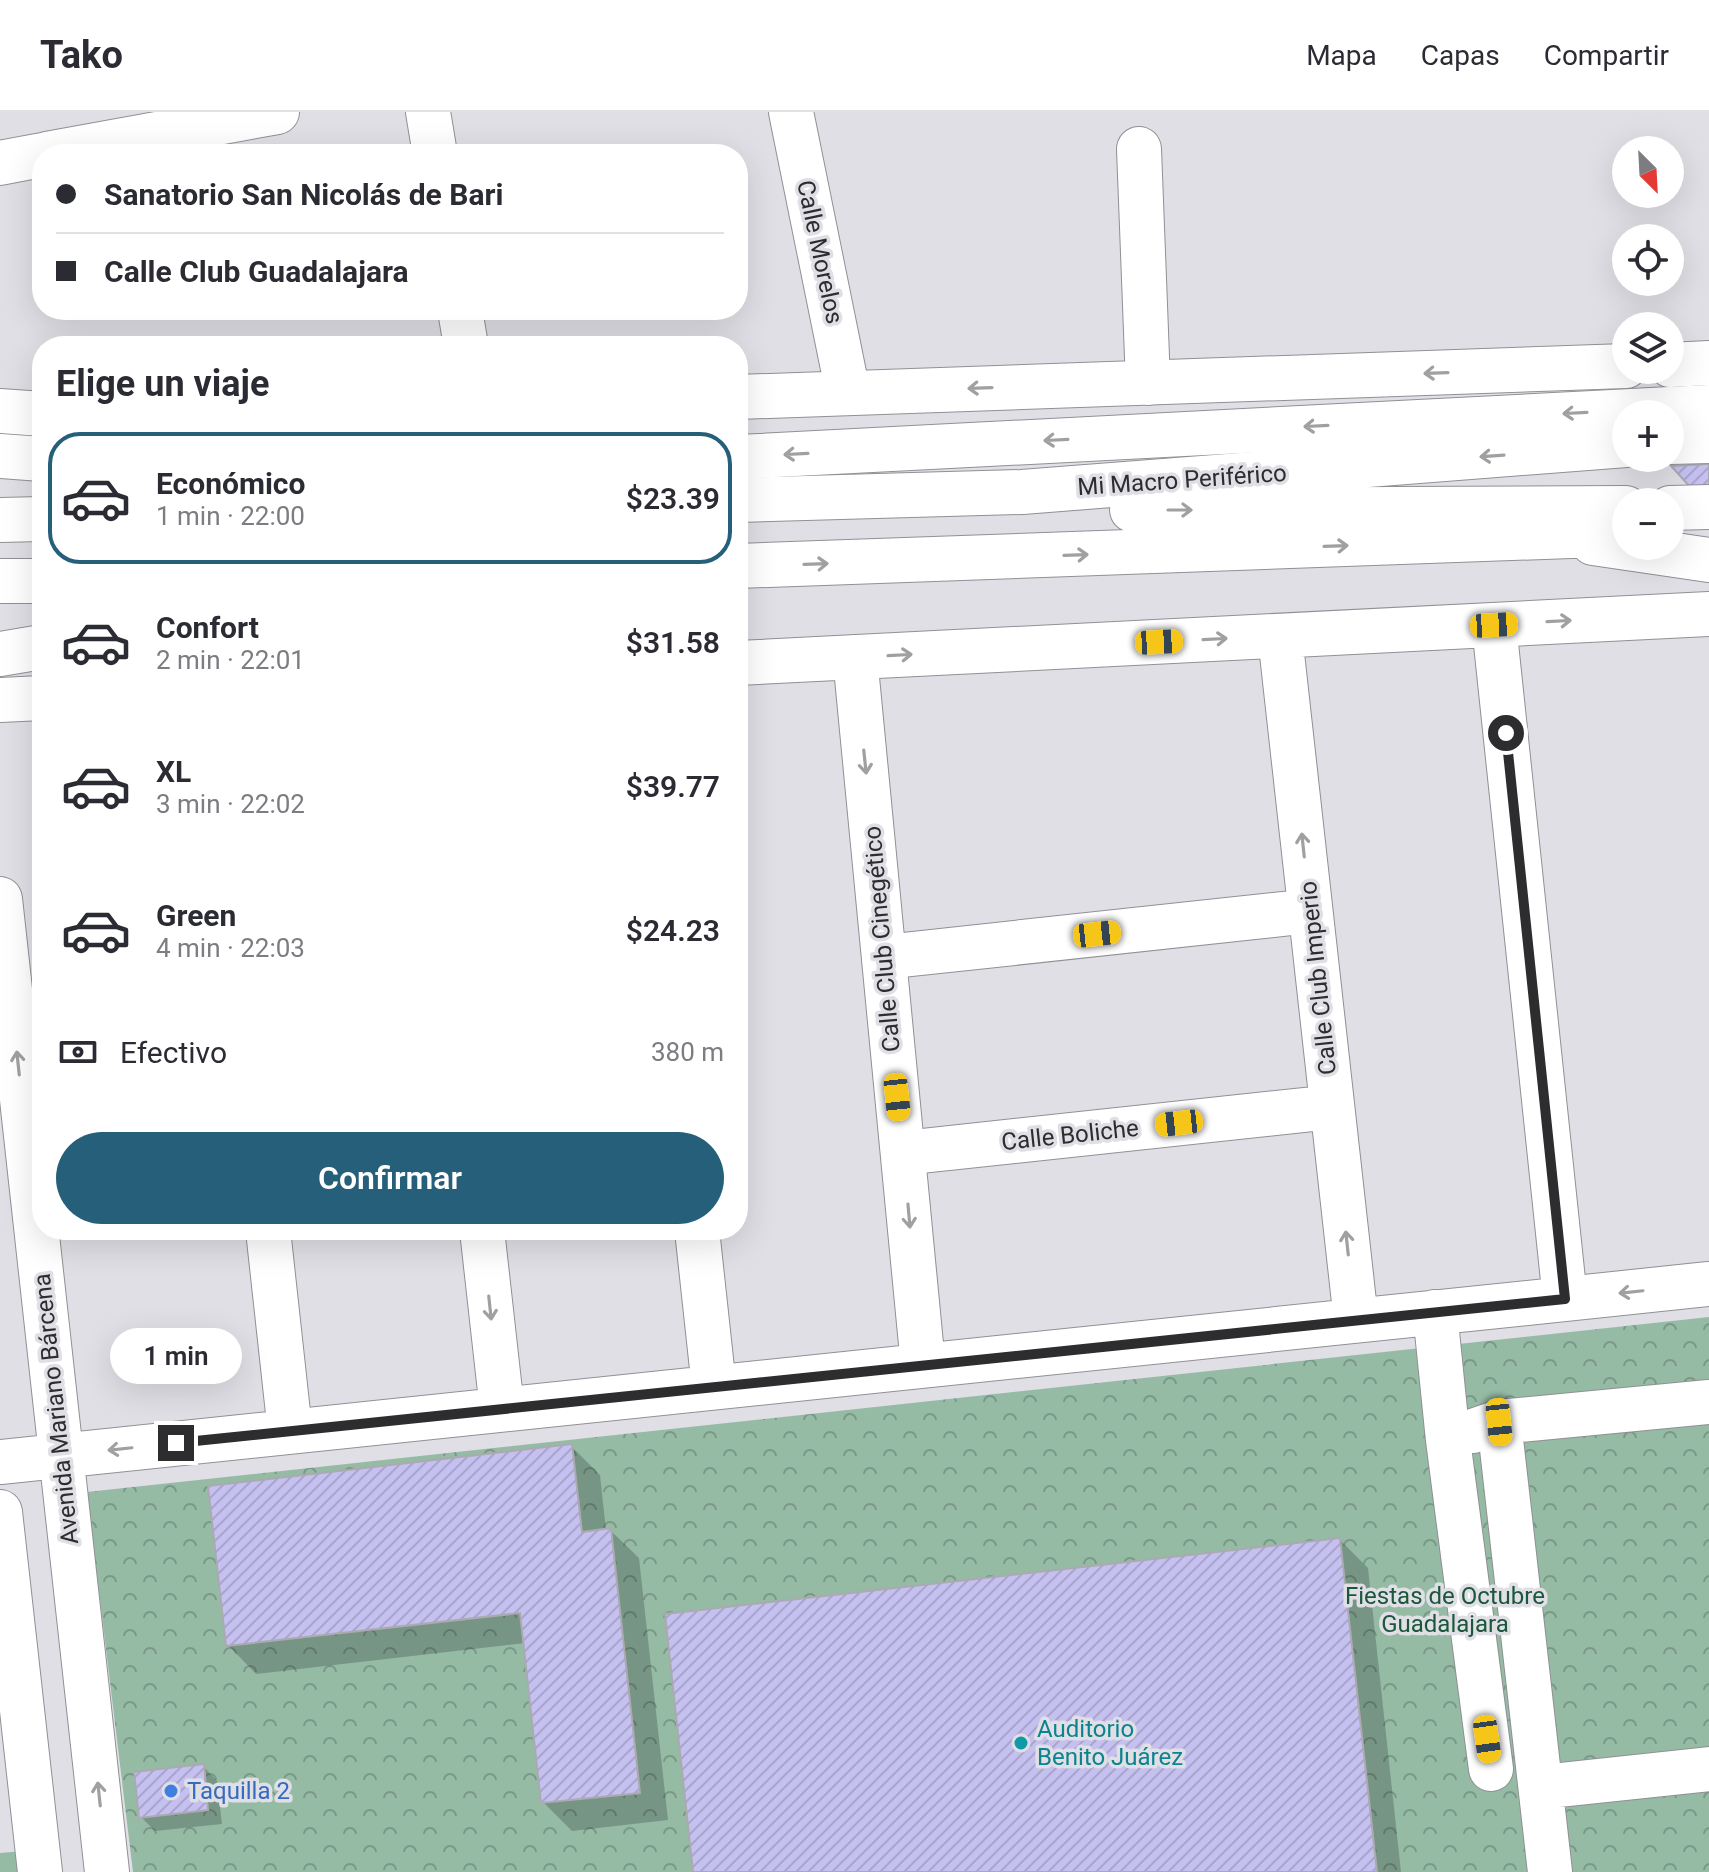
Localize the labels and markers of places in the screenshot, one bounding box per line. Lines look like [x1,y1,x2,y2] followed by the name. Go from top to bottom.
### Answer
[1037,1715,1183,1771] place label: Auditorio Benito Juárez
[1012,1734,1030,1752] marker: Auditorio Benito Juárez
[187,1777,290,1805] place label: Taquilla 2
[162,1782,180,1800] marker: Taquilla 2

